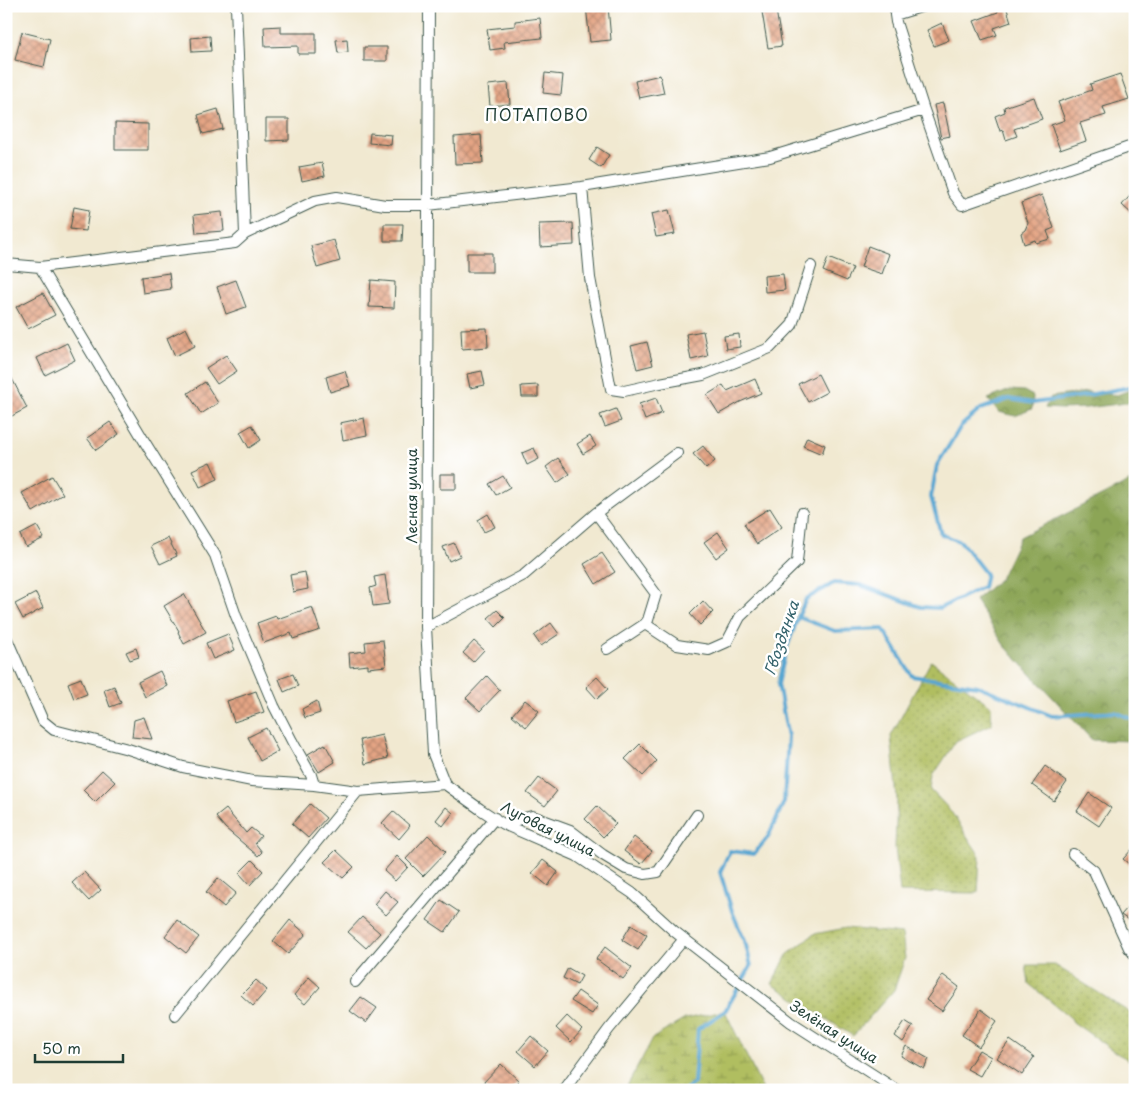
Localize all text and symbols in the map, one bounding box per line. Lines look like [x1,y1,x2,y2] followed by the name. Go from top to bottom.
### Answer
[485,102,589,126] district label: ПОТАПОВО
[401,448,422,544] street label: Лесная улица
[757,597,804,678] water label: Гвоздянка
[498,796,599,861] street label: Луговая улица
[786,995,883,1068] street label: Зелёная улица
[35,1031,122,1063] scale bar
[42,1036,81,1059] text: 50 m

